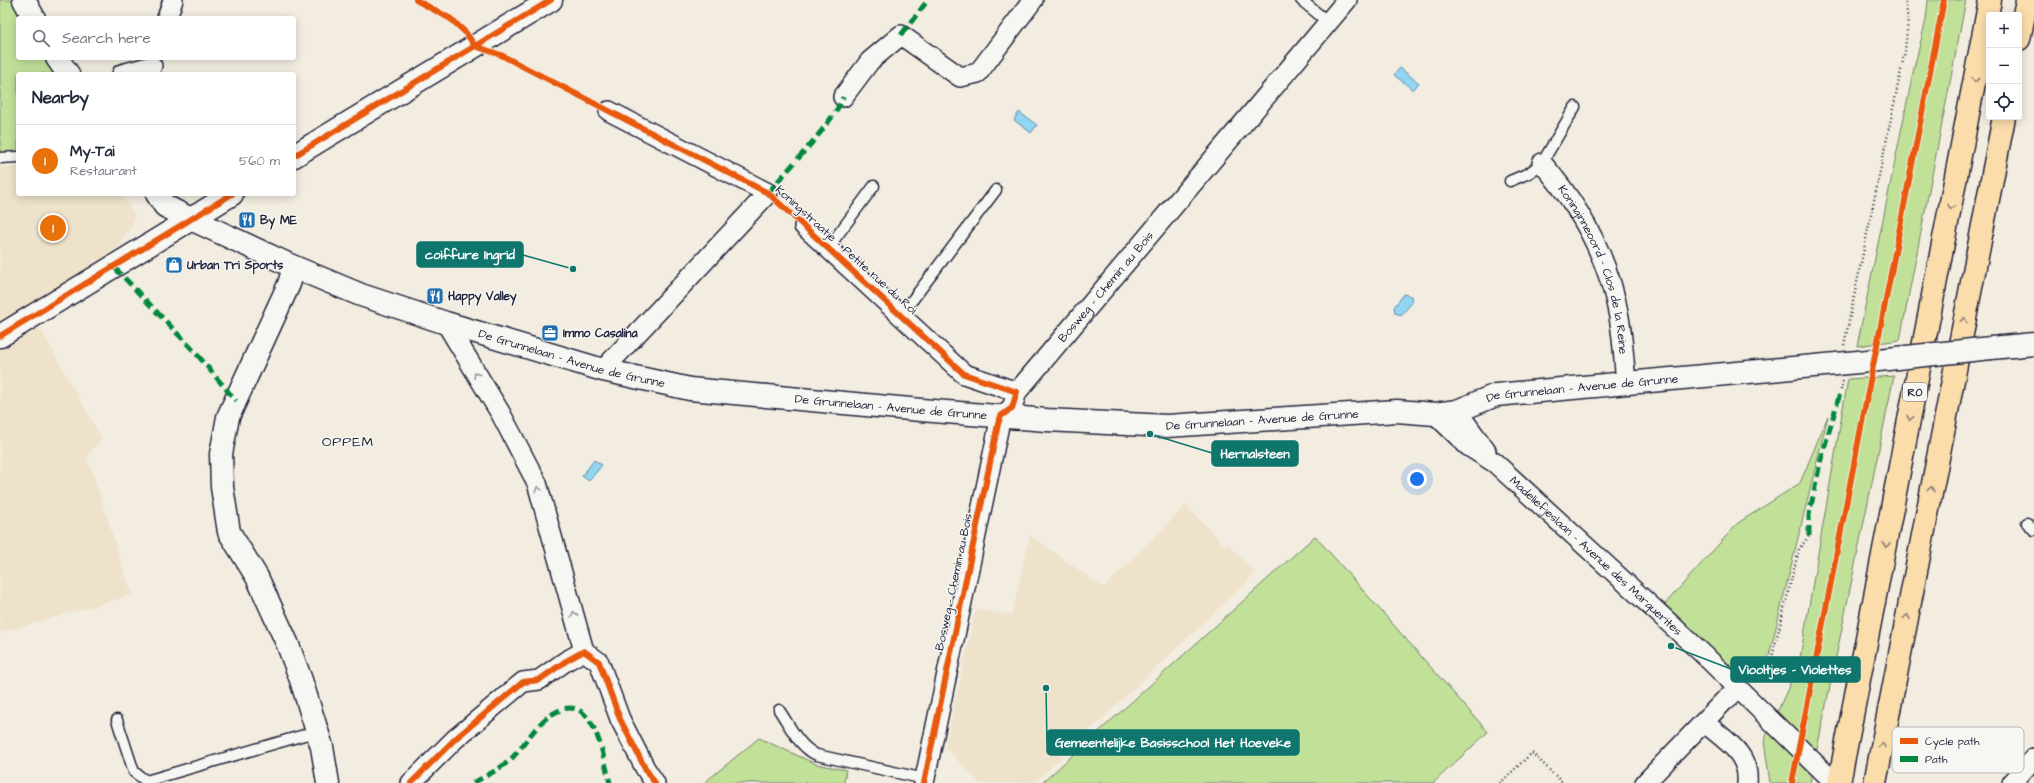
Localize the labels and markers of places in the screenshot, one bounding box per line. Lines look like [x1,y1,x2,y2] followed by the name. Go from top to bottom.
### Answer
[237,210,257,230] restaurant icon: By ME
[260,212,298,230] place label: By ME
[40,213,66,243] pin: 1
[417,242,523,267] callout: coiffure Ingrid
[164,255,184,275] shop icon: Urban Tri Sports
[186,257,283,275] place label: Urban Tri Sports
[425,286,445,306] restaurant icon: Happy Valley
[448,288,517,306] place label: Happy Valley
[540,323,560,343] office icon: Immo Casalina
[563,325,638,342] place label: Immo Casalina
[1212,441,1298,466] callout: Hernalsteen
[1731,657,1860,682] callout: Viooltjes - Violettes
[1047,730,1299,755] callout: Gemeentelijke Basisschool Het Hoeveke

